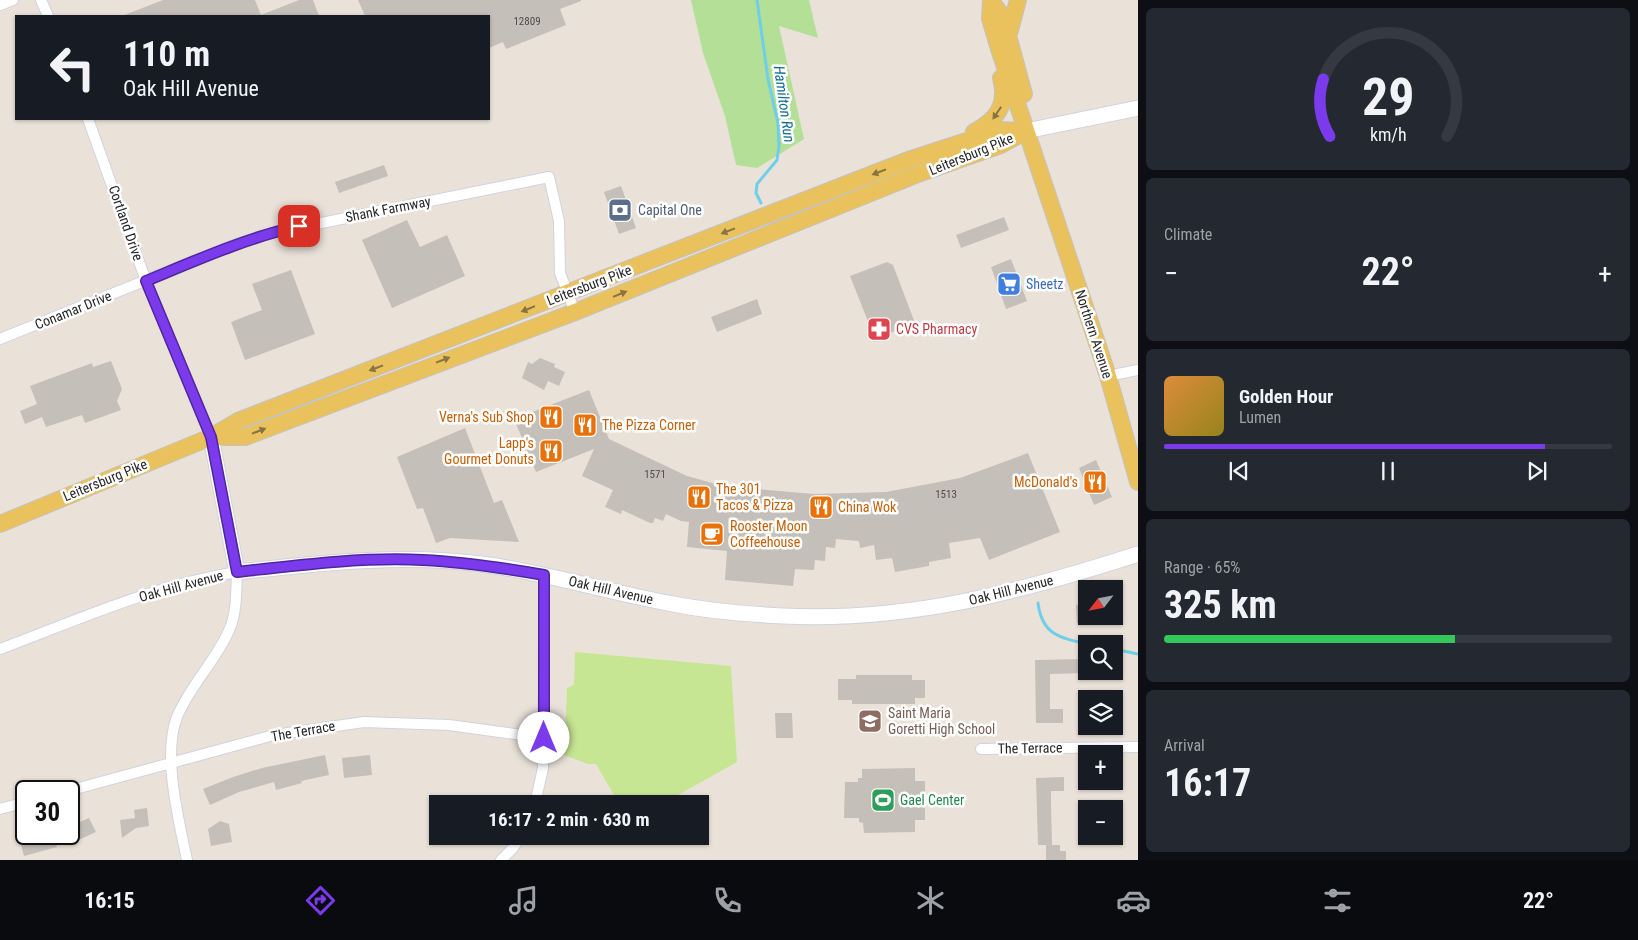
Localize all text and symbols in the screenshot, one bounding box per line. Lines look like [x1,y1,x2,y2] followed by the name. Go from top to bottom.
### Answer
[513,15,541,28] house number: 12809
[123,34,210,75] text: 110 m
[40,35,105,100] icon: left
[770,64,798,144] water label: Hamilton Run
[1362,67,1414,128] text: 29
[123,76,259,101] text: Oak Hill Avenue
[992,106,1002,120] one-way arrow
[1370,124,1406,145] text: km/h
[927,130,1016,178] street label: Leitersburg Pike
[872,168,886,176] one-way arrow
[106,183,146,263] street label: Cortland Drive
[344,193,432,225] street label: Shank Farmway
[607,197,633,223] bank icon: Capital One
[638,202,702,218] place label: Capital One
[278,205,320,247] pin
[285,212,313,240] icon: arrive
[1164,225,1212,244] text: Climate
[720,227,735,235] one-way arrow
[1361,250,1415,294] text: 22°
[1164,257,1178,290] text: −
[1598,257,1612,290] text: +
[544,261,634,308] street label: Leitersburg Pike
[996,271,1022,297] supermarket icon: Sheetz
[1026,276,1063,292] place label: Sheetz
[32,287,114,333] street label: Conamar Drive
[1072,288,1116,381] street label: Northern Avenue
[613,290,628,298] one-way arrow
[521,306,535,314] one-way arrow
[866,316,892,342] pharmacy icon: CVS Pharmacy
[896,321,977,337] place label: CVS Pharmacy
[436,356,450,364] one-way arrow
[368,364,383,372] one-way arrow
[1239,385,1333,408] text: Golden Hour
[538,404,564,430] restaurant icon: Verna's Sub Shop
[1239,408,1281,427] text: Lumen
[439,409,534,425] place label: Verna's Sub Shop
[572,412,598,438] restaurant icon: The Pizza Corner
[602,417,696,433] place label: The Pizza Corner
[252,427,267,435] one-way arrow
[444,435,534,467] place label: Lapp's Gourmet Donuts
[538,438,564,464] restaurant icon: Lapp's Gourmet Donuts
[61,456,150,504] street label: Leitersburg Pike
[1225,457,1253,485] icon: previous
[1374,457,1402,485] icon: pause
[1523,457,1551,485] icon: next
[644,468,666,481] house number: 1571
[1082,469,1108,495] restaurant icon: McDonald's
[1014,474,1078,490] place label: McDonald's
[716,481,793,513] place label: The 301 Tacos & Pizza
[686,484,712,510] restaurant icon: The 301 Tacos & Pizza
[935,488,957,501] house number: 1513
[808,494,834,520] restaurant icon: China Wok
[838,499,897,515] place label: China Wok
[730,518,807,550] place label: Rooster Moon Coffeehouse
[699,521,725,547] cafe icon: Rooster Moon Coffeehouse
[1164,558,1240,577] text: Range · 65%
[137,567,225,605] street label: Oak Hill Avenue
[567,572,655,608] street label: Oak Hill Avenue
[967,572,1055,608] street label: Oak Hill Avenue
[1078,580,1122,625] north arrow
[1078,580,1123,845] map controls
[1164,583,1277,627] text: 325 km
[1078,635,1123,680] button: search
[1078,690,1123,735] button: layers
[888,705,995,737] place label: Saint Maria Goretti High School
[857,708,883,734] school or university icon: Saint Maria Goretti High School
[517,711,569,763] position arrow
[270,717,337,744] street label: The Terrace
[1164,736,1205,755] text: Arrival
[998,739,1063,757] street label: The Terrace
[1078,745,1123,790] button: +
[1164,761,1251,805] text: 16:17
[15,780,80,845] speed limit sign: 30
[870,787,896,813] sports icon: Gael Center
[900,792,964,808] place label: Gael Center
[1078,800,1123,845] button: −
[488,808,650,831] text: 16:17 · 2 min · 630 m
[303,883,338,918] icon: directions
[506,883,541,918] icon: music
[710,883,745,918] icon: phone
[913,883,948,918] icon: climate
[1116,883,1151,918] icon: car
[1320,883,1355,918] icon: filters
[84,888,135,913] text: 16:15
[1523,888,1554,913] text: 22°

